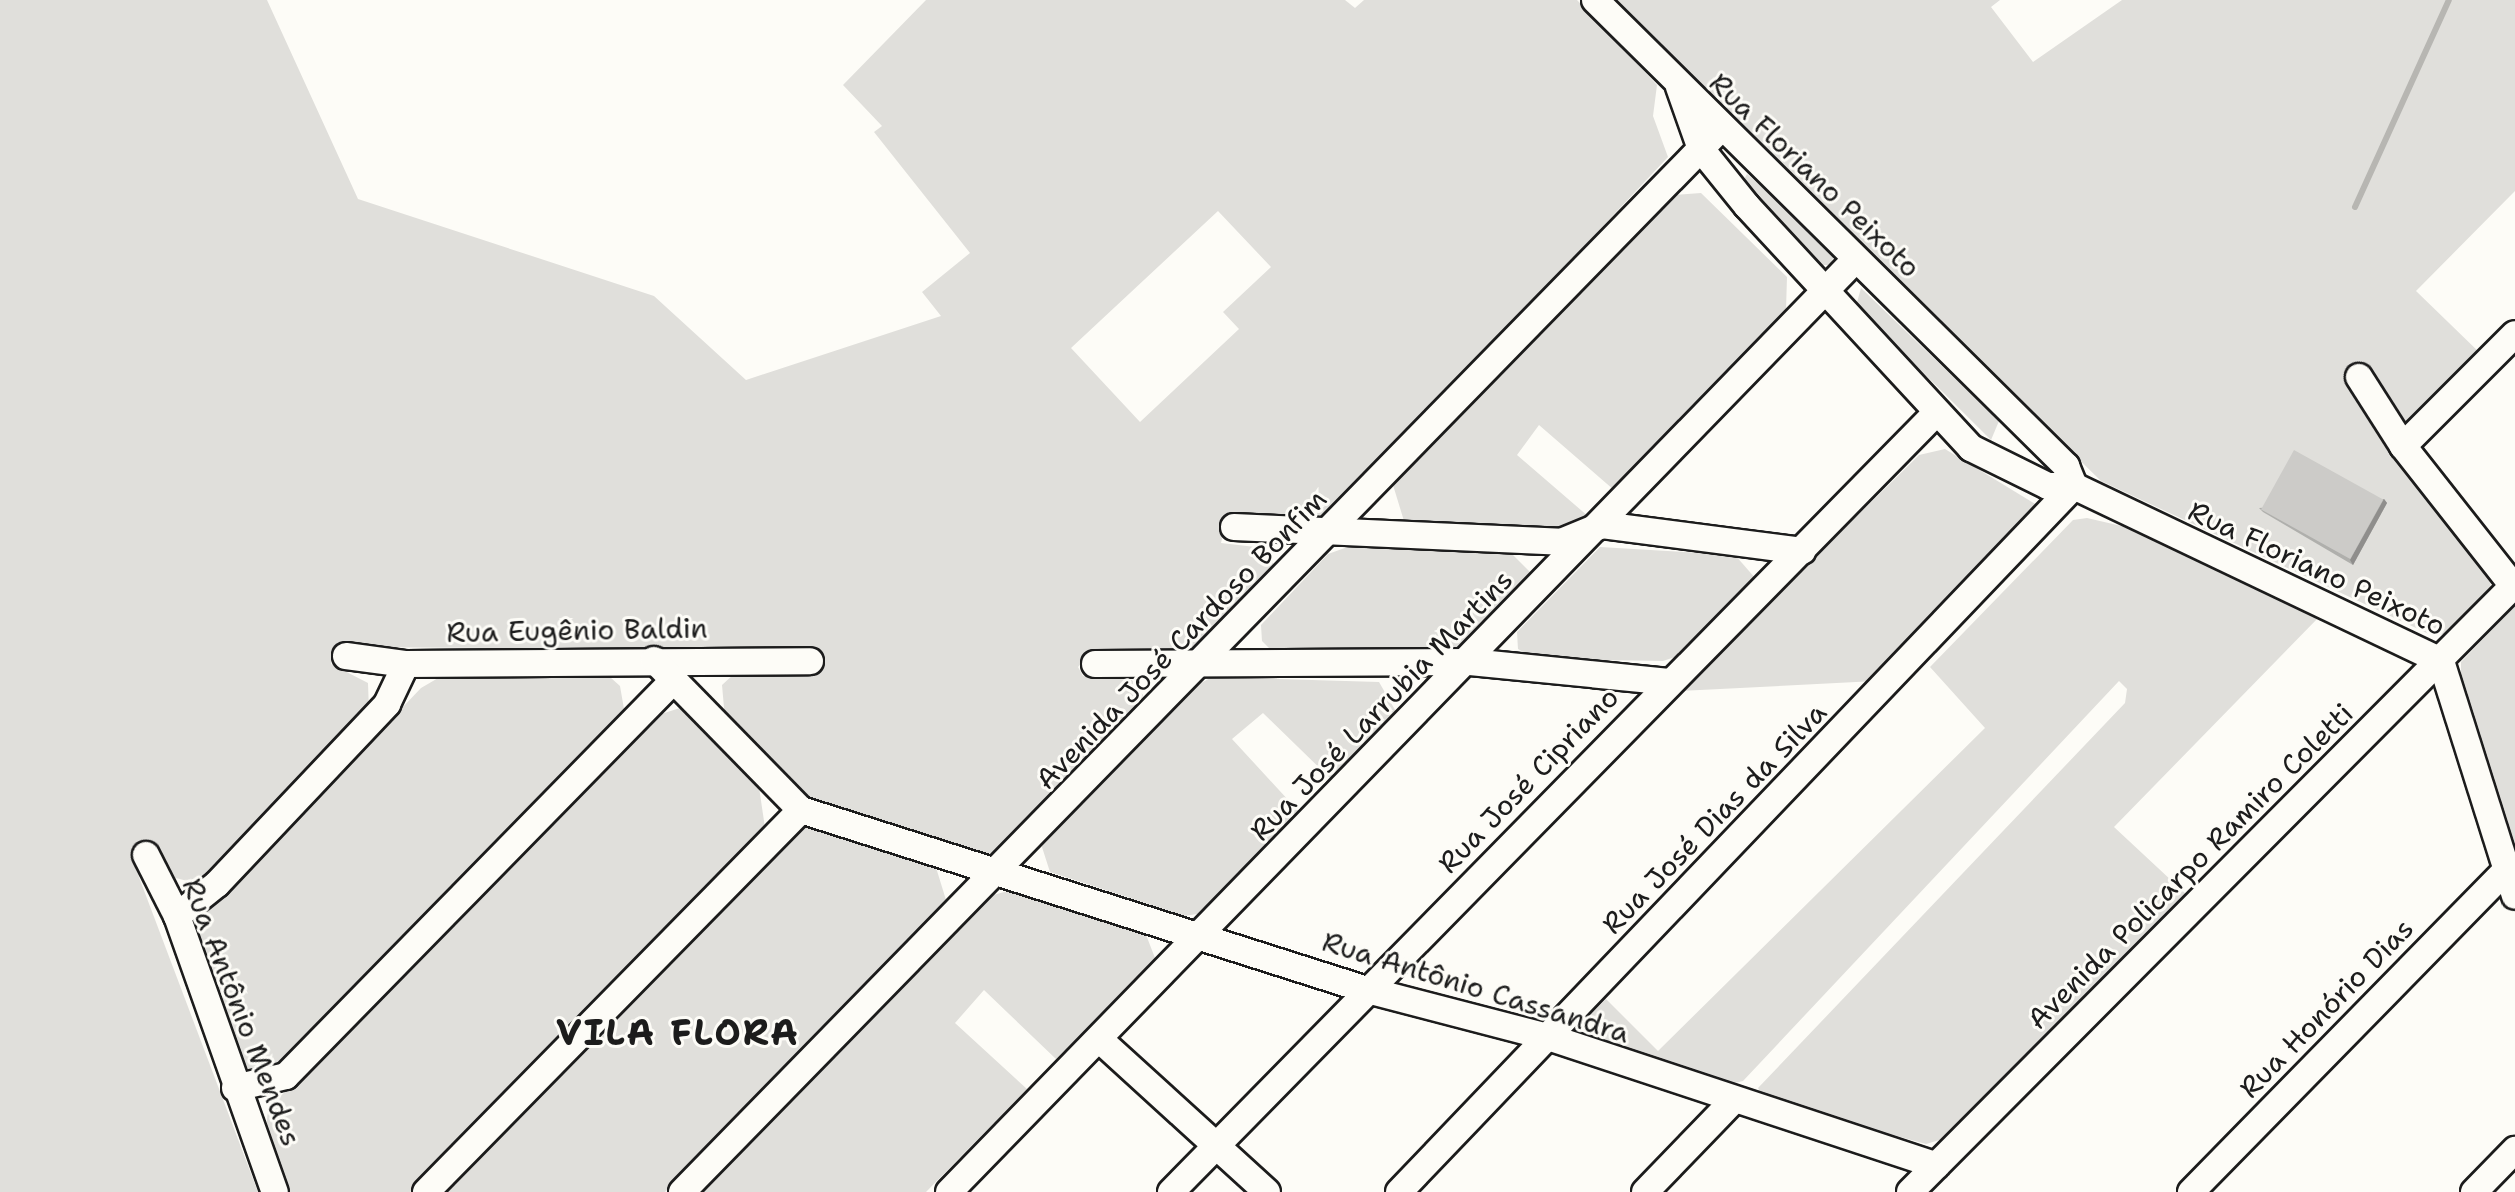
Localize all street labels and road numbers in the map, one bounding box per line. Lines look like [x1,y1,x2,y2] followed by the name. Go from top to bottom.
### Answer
[1703,66,1927,284] street label: Rua Floriano Peixoto
[1029,482,1333,796] street label: Avenida José Cardoso Bonfim
[2183,494,2451,642] street label: Rua Floriano Peixoto
[1243,563,1519,847] street label: Rua José Larrubia Martins
[446,611,708,649] street label: Rua Eugênio Baldin
[1431,680,1625,880] street label: Rua José Cipriano
[1595,696,1833,940] street label: Rua José Dias da Silva
[2020,696,2360,1036] street label: Avenida Policarpo Ramiro Coletti
[175,874,309,1150] street label: Rua Antônio Mendes
[2232,911,2420,1105] street label: Rua Honório Dias
[1318,924,1634,1050] street label: Rua Antônio Cassandra

